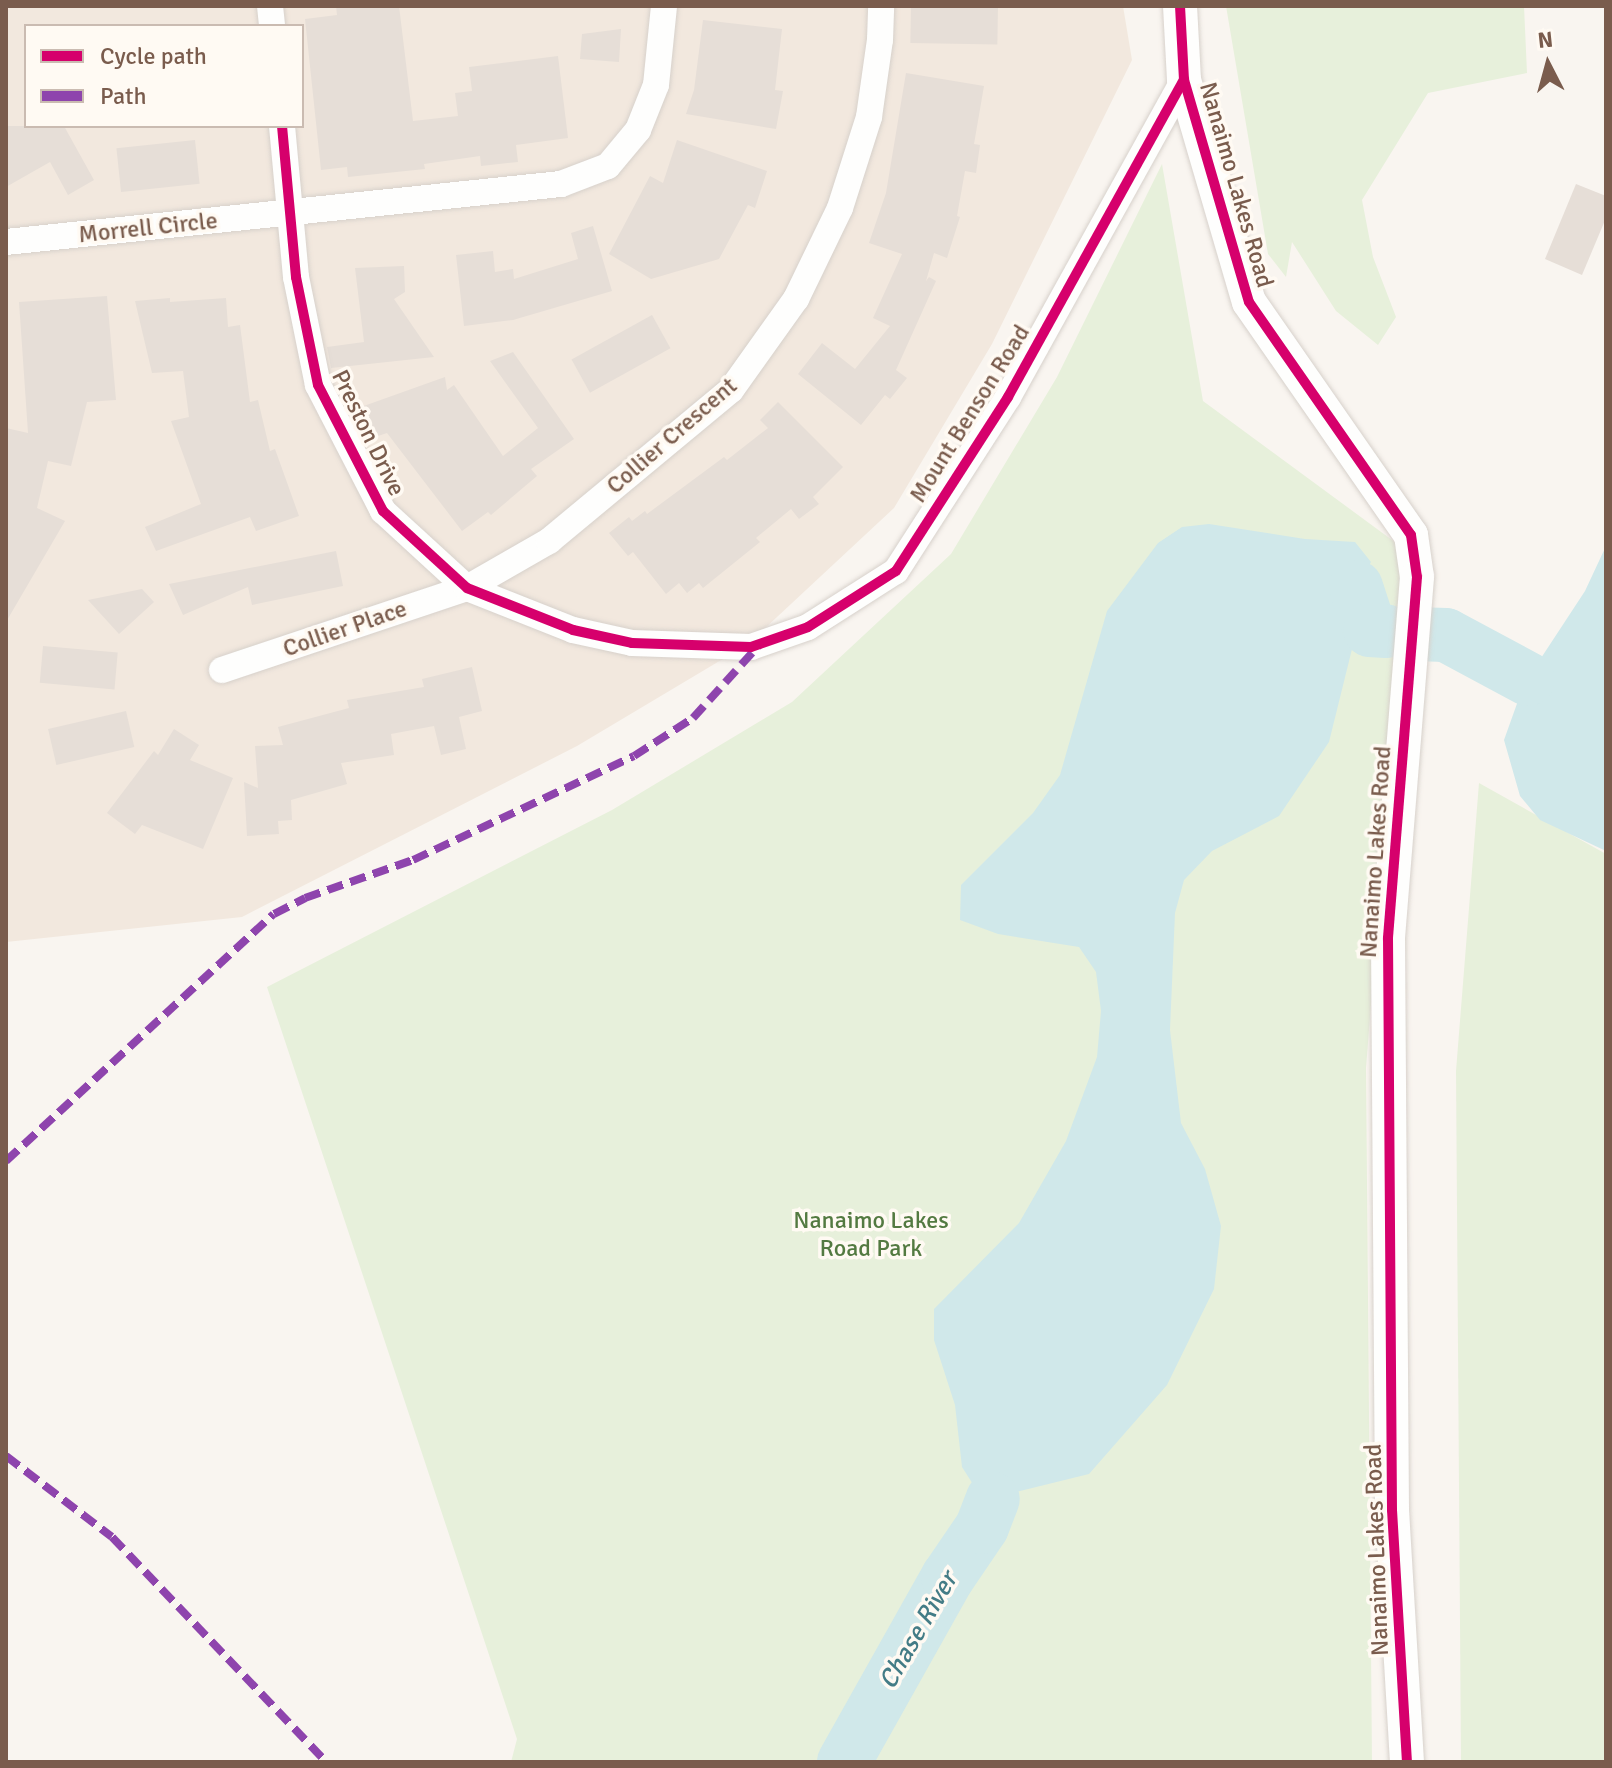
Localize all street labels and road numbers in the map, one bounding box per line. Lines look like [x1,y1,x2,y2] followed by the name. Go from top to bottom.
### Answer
[1193,79,1279,291] street label: Nanaimo Lakes Road
[77,206,219,250] street label: Morrell Circle
[904,320,1036,508] street label: Mount Benson Road
[325,365,411,501] street label: Preston Drive
[601,372,743,500] street label: Collier Crescent
[279,594,411,664] street label: Collier Place
[1354,745,1398,959] street label: Nanaimo Lakes Road
[1359,1443,1395,1657] street label: Nanaimo Lakes Road

